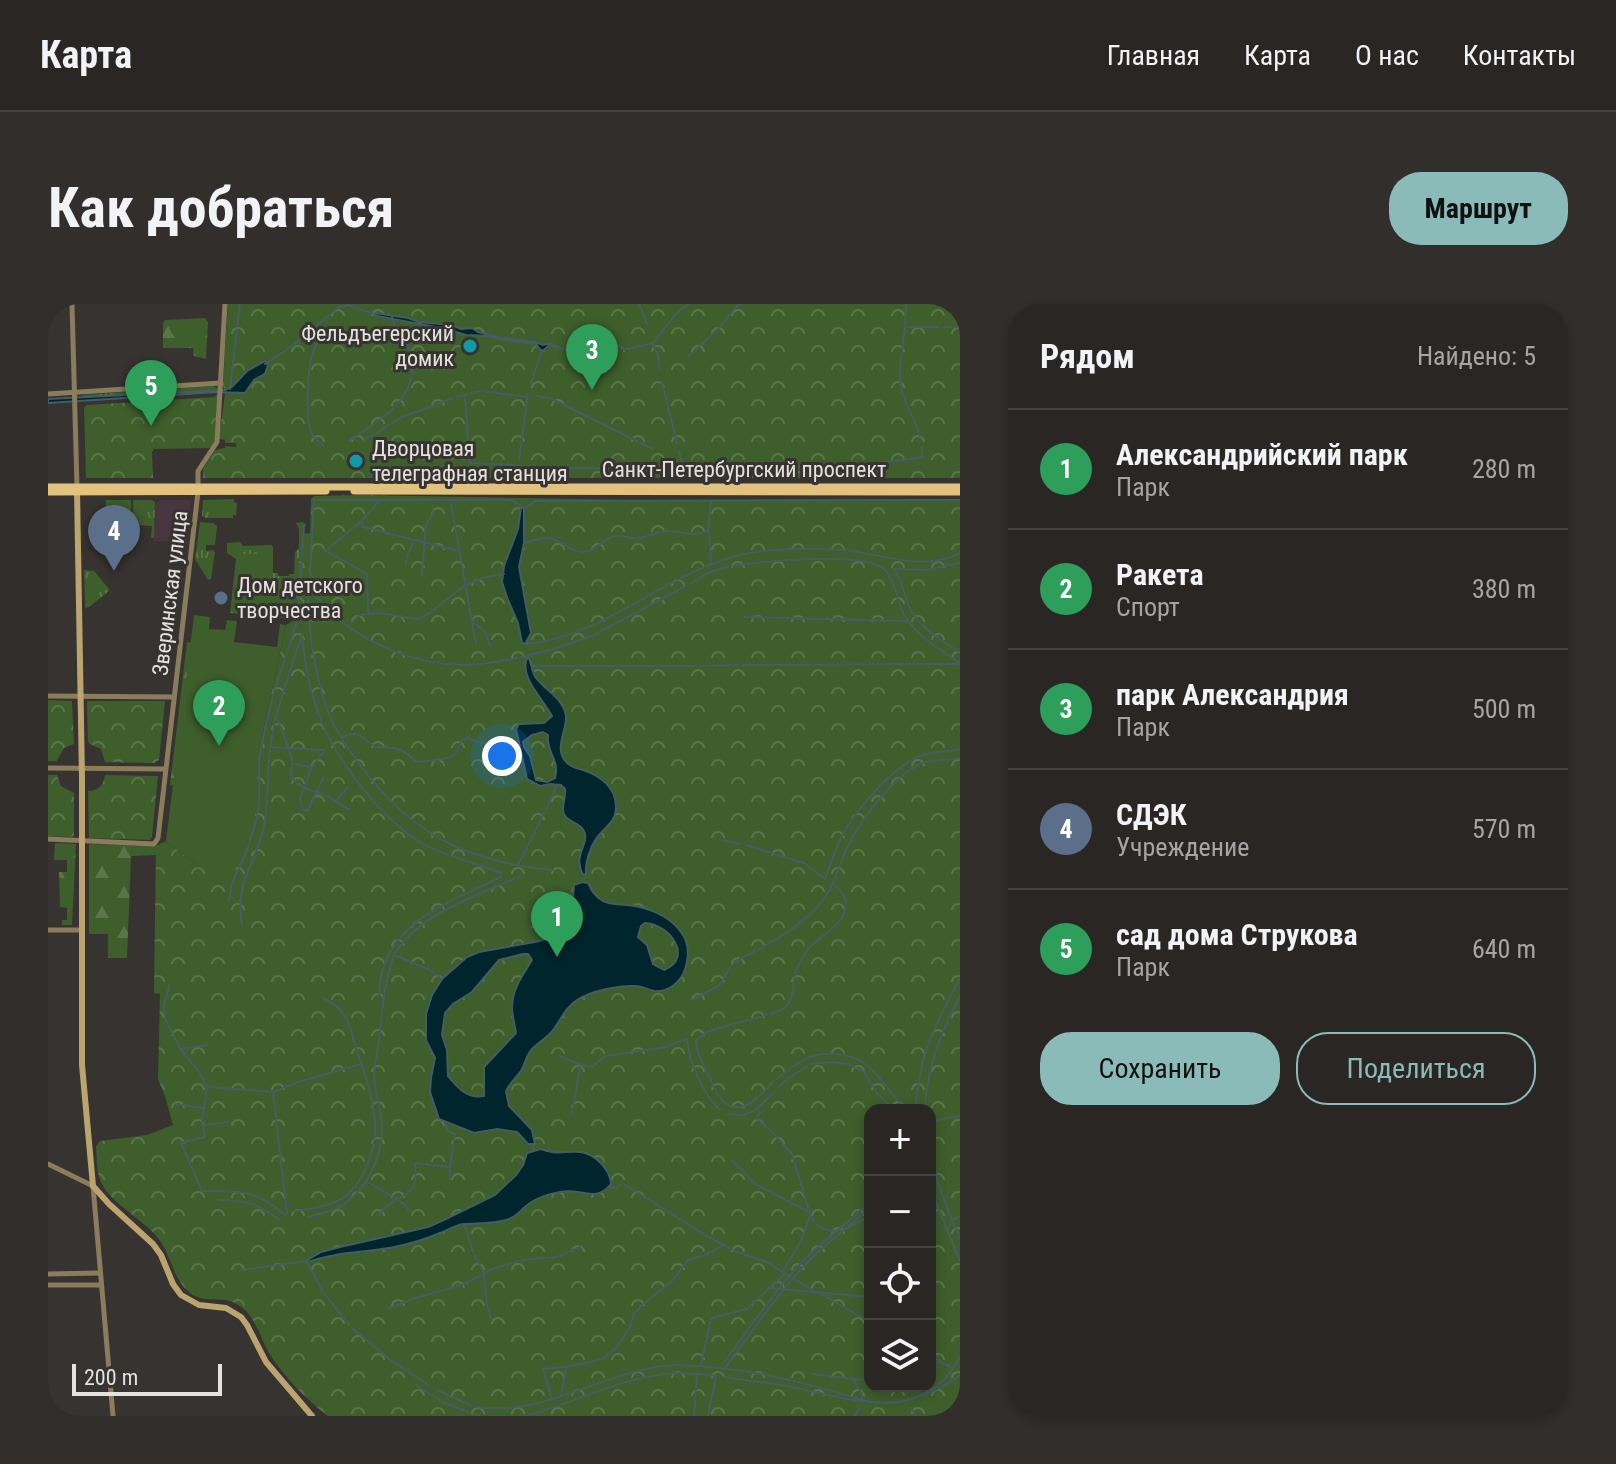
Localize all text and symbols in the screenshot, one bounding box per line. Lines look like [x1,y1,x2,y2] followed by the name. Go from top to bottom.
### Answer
[40,33,132,77] text: Карта
[1107,39,1200,72] text: Главная
[1244,39,1311,72] text: Карта
[1355,39,1419,72] text: О нас
[1463,39,1576,72] text: Контакты
[1389,172,1568,245] button: Маршрут
[48,175,394,241] text: Как добраться
[301,321,454,371] place label: Фельдъегерский домик
[566,324,618,390] pin: 3
[1040,336,1135,376] text: Рядом
[461,337,479,355] marker: Фельдъегерский домик
[1417,341,1536,371] text: Найдено: 5
[125,360,177,426] pin: 5
[372,436,568,486] place label: Дворцовая телеграфная станция
[1116,437,1408,472] text: Александрийский парк
[347,452,365,470] marker: Дворцовая телеграфная станция
[1059,454,1073,484] text: 1
[1472,454,1536,484] text: 280 m
[602,457,886,482] street label: Санкт-Петербургский проспект
[1116,472,1170,502] text: Парк
[88,505,140,571] pin: 4
[147,509,193,677] street label: Зверинская улица
[1116,557,1204,592] text: Ракета
[237,573,363,623] place label: Дом детского творчества
[1059,574,1073,604] text: 2
[1472,574,1536,604] text: 380 m
[212,589,230,607] marker: Дом детского творчества
[1116,592,1180,622] text: Спорт
[1116,677,1349,712] text: парк Александрия
[193,680,245,746] pin: 2
[1059,694,1073,724] text: 3
[1472,694,1536,724] text: 500 m
[1116,712,1170,742] text: Парк
[482,736,522,776] your location
[1116,797,1187,832] text: СДЭК
[1059,814,1073,844] text: 4
[1472,814,1536,844] text: 570 m
[1116,832,1249,862] text: Учреждение
[531,891,583,957] pin: 1
[1116,917,1358,952] text: сад дома Струкова
[1059,934,1073,964] text: 5
[1472,934,1536,964] text: 640 m
[1116,952,1170,982] text: Парк
[1040,1032,1280,1105] button: Сохранить
[1296,1032,1536,1105] button: Поделиться
[864,1104,936,1392] map controls
[864,1104,936,1176] button: +
[864,1176,936,1248] button: −
[864,1248,936,1320] button: locate
[864,1320,936,1392] button: layers
[72,1360,222,1396] scale bar
[84,1365,138,1390] text: 200 m

